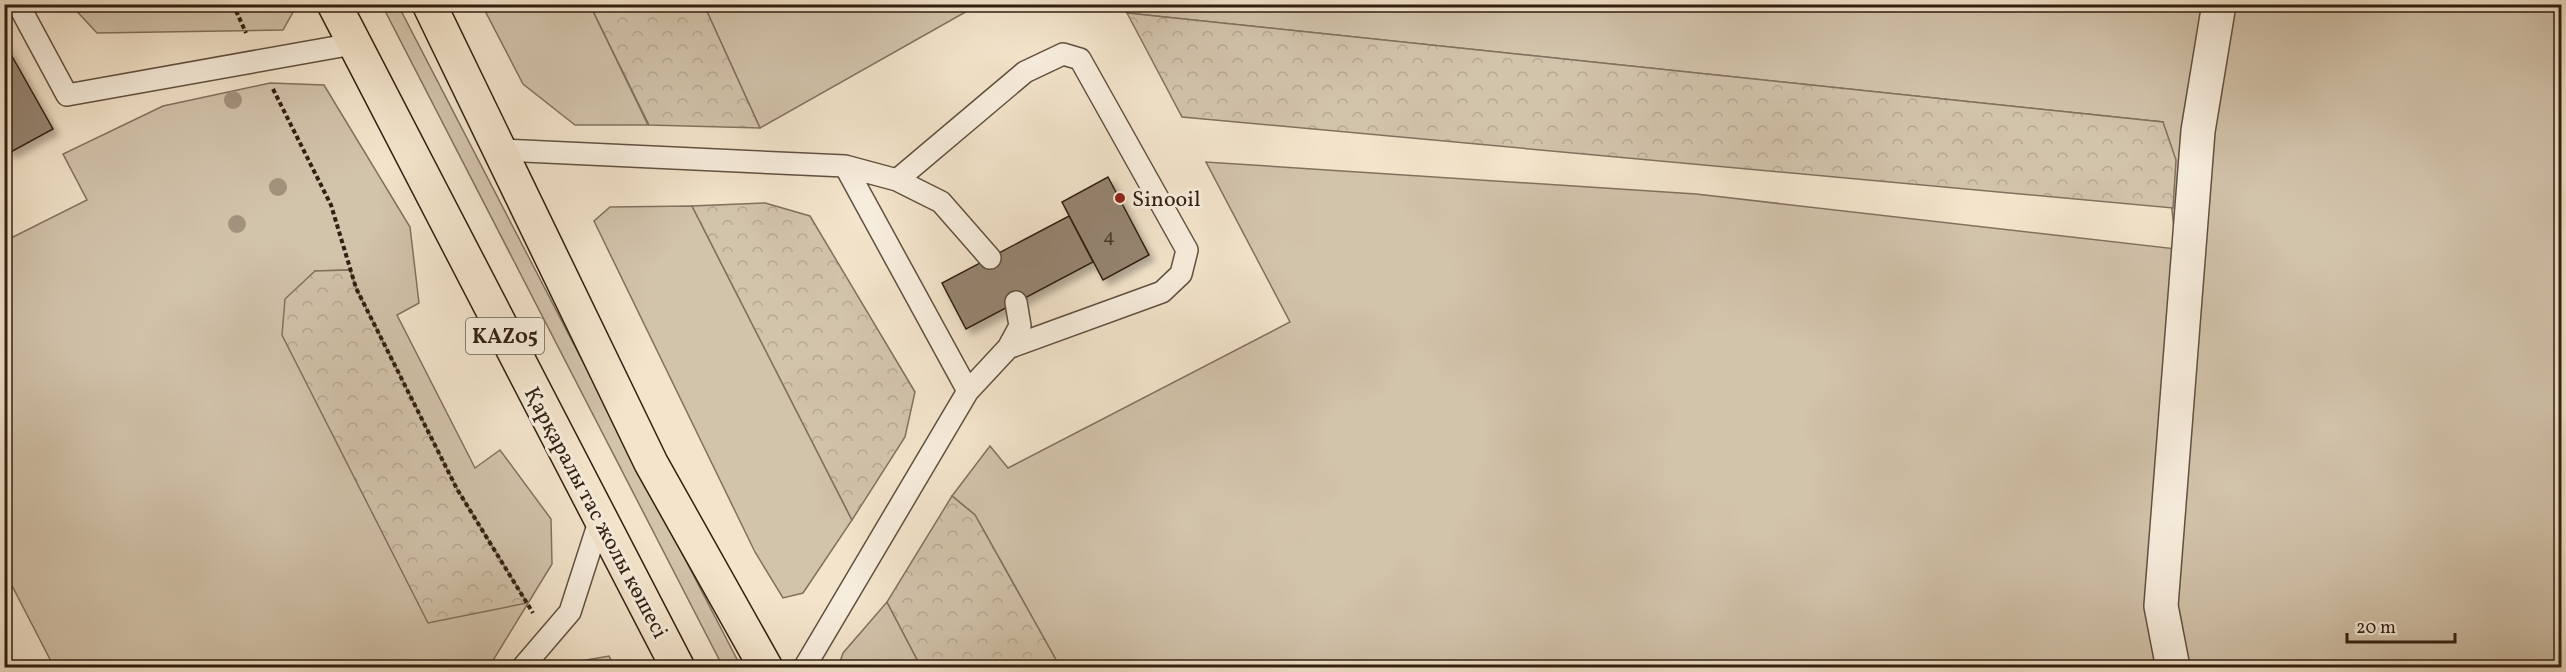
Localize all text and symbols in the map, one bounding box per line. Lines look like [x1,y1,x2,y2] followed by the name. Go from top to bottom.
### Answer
[1132,185,1201,216] place label: Sinooil
[1113,191,1127,205] marker: Sinooil
[1103,223,1115,251] house number: 4
[466,318,544,354] road number: KАZ05
[515,382,674,644] street label: Қарқаралы тас жолы көшесі
[2347,606,2455,644] scale bar
[2356,616,2396,641] text: 20 m

